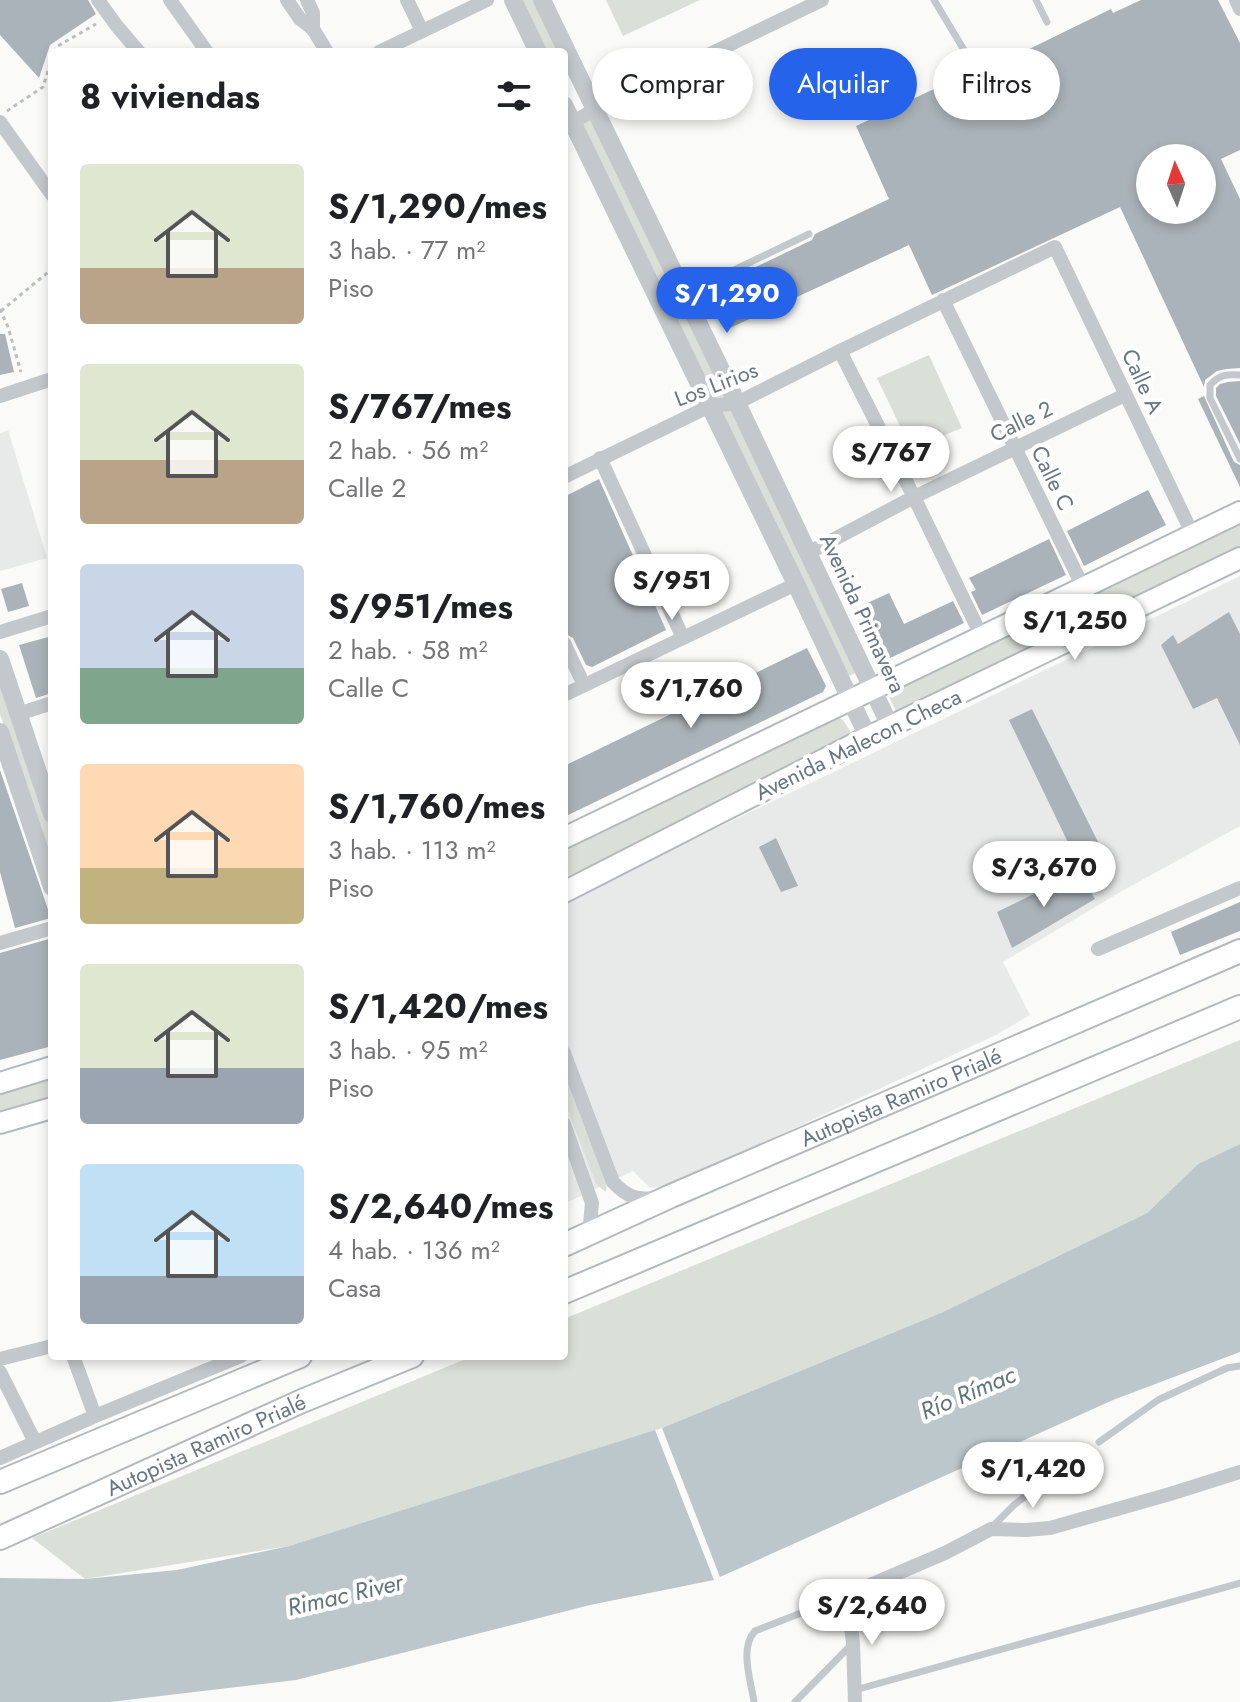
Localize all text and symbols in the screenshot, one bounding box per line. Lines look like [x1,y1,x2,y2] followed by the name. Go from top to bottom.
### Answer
[592,48,753,120] chip: Comprar
[769,48,917,120] chip: Alquilar
[933,48,1060,120] chip: Filtros
[80,72,260,121] text: 8 viviendas
[492,74,536,118] icon: filters
[1136,144,1216,224] north arrow
[1136,144,1216,224] map controls
[328,182,547,231] text: S/1,290/mes
[144,196,240,292] icon: home
[328,231,485,269] text: 3 hab. · 77 m²
[653,267,801,335] pin: S/1,290
[328,269,374,307] text: Piso
[674,274,780,312] text: S/1,290
[1114,343,1172,419] street label: Calle A
[670,353,763,415] street label: Los Lirios
[328,382,511,431] text: S/767/mes
[984,392,1058,450] street label: Calle 2
[144,396,240,492] icon: home
[835,426,947,494] pin: S/767
[328,431,488,469] text: 2 hab. · 56 m²
[851,433,931,471] text: S/767
[1024,440,1082,516] street label: Calle C
[328,469,406,507] text: Calle 2
[812,528,914,698] street label: Avenida Primavera
[616,554,728,622] pin: S/951
[632,561,712,599] text: S/951
[328,582,513,631] text: S/951/mes
[1001,594,1149,662] pin: S/1,250
[144,596,240,692] icon: home
[1023,601,1127,639] text: S/1,250
[328,631,487,669] text: 2 hab. · 58 m²
[617,662,765,730] pin: S/1,760
[328,669,409,707] text: Calle C
[639,669,743,707] text: S/1,760
[750,680,966,808] street label: Avenida Malecon Checa
[328,782,545,831] text: S/1,760/mes
[144,796,240,892] icon: home
[328,831,496,869] text: 3 hab. · 113 m²
[970,841,1118,909] pin: S/3,670
[991,848,1097,886] text: S/3,670
[328,869,374,907] text: Piso
[328,982,548,1031] text: S/1,420/mes
[144,996,240,1092] icon: home
[328,1031,488,1069] text: 3 hab. · 95 m²
[795,1040,1007,1154] street label: Autopista Ramiro Prialé
[328,1069,374,1107] text: Piso
[328,1182,553,1231] text: S/2,640/mes
[144,1196,240,1292] icon: home
[328,1231,500,1269] text: 4 hab. · 136 m²
[328,1269,381,1307] text: Casa
[915,1356,1022,1428] water label: Río Rímac
[101,1385,311,1504] street label: Autopista Ramiro Prialé
[959,1442,1107,1510] pin: S/1,420
[980,1449,1086,1487] text: S/1,420
[284,1564,408,1625] water label: Rimac River
[798,1579,946,1647] pin: S/2,640
[817,1586,927,1624] text: S/2,640

